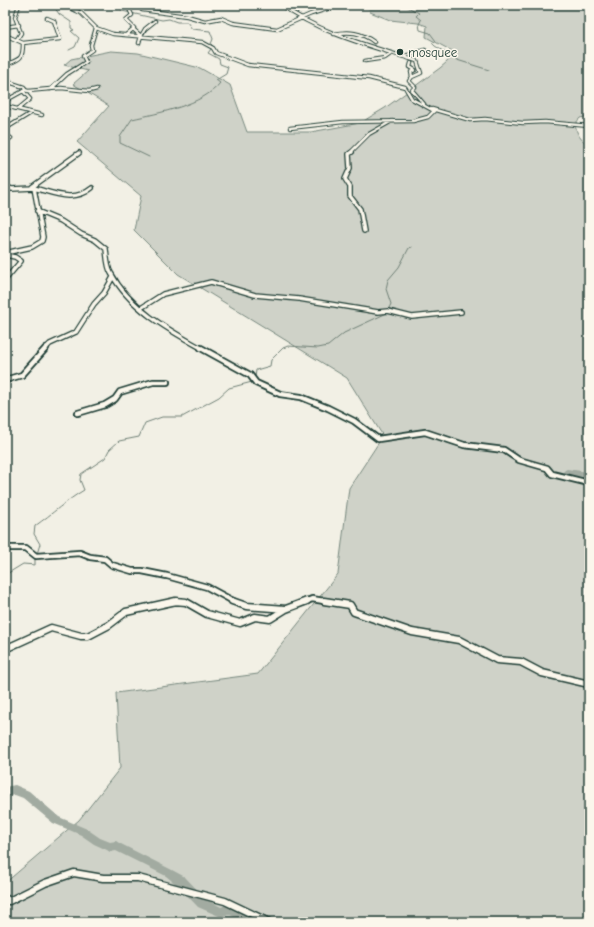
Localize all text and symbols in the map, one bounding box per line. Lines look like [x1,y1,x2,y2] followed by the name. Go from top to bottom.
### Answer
[408,45,458,60] place label: mosquee
[395,47,405,57] marker: mosquee

